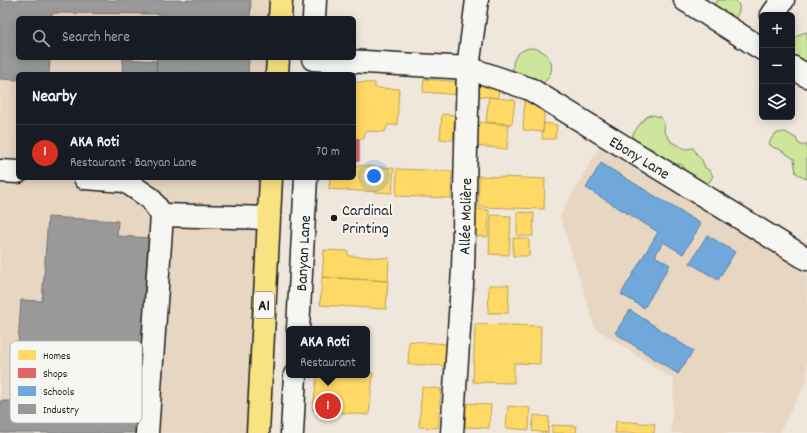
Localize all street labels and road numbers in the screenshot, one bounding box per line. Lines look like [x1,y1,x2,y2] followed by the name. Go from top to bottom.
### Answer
[604,131,674,186] street label: Ebony Lane
[454,178,479,255] street label: Allée Molière
[291,215,318,292] street label: Banyan Lane
[254,292,274,318] road number: A1

